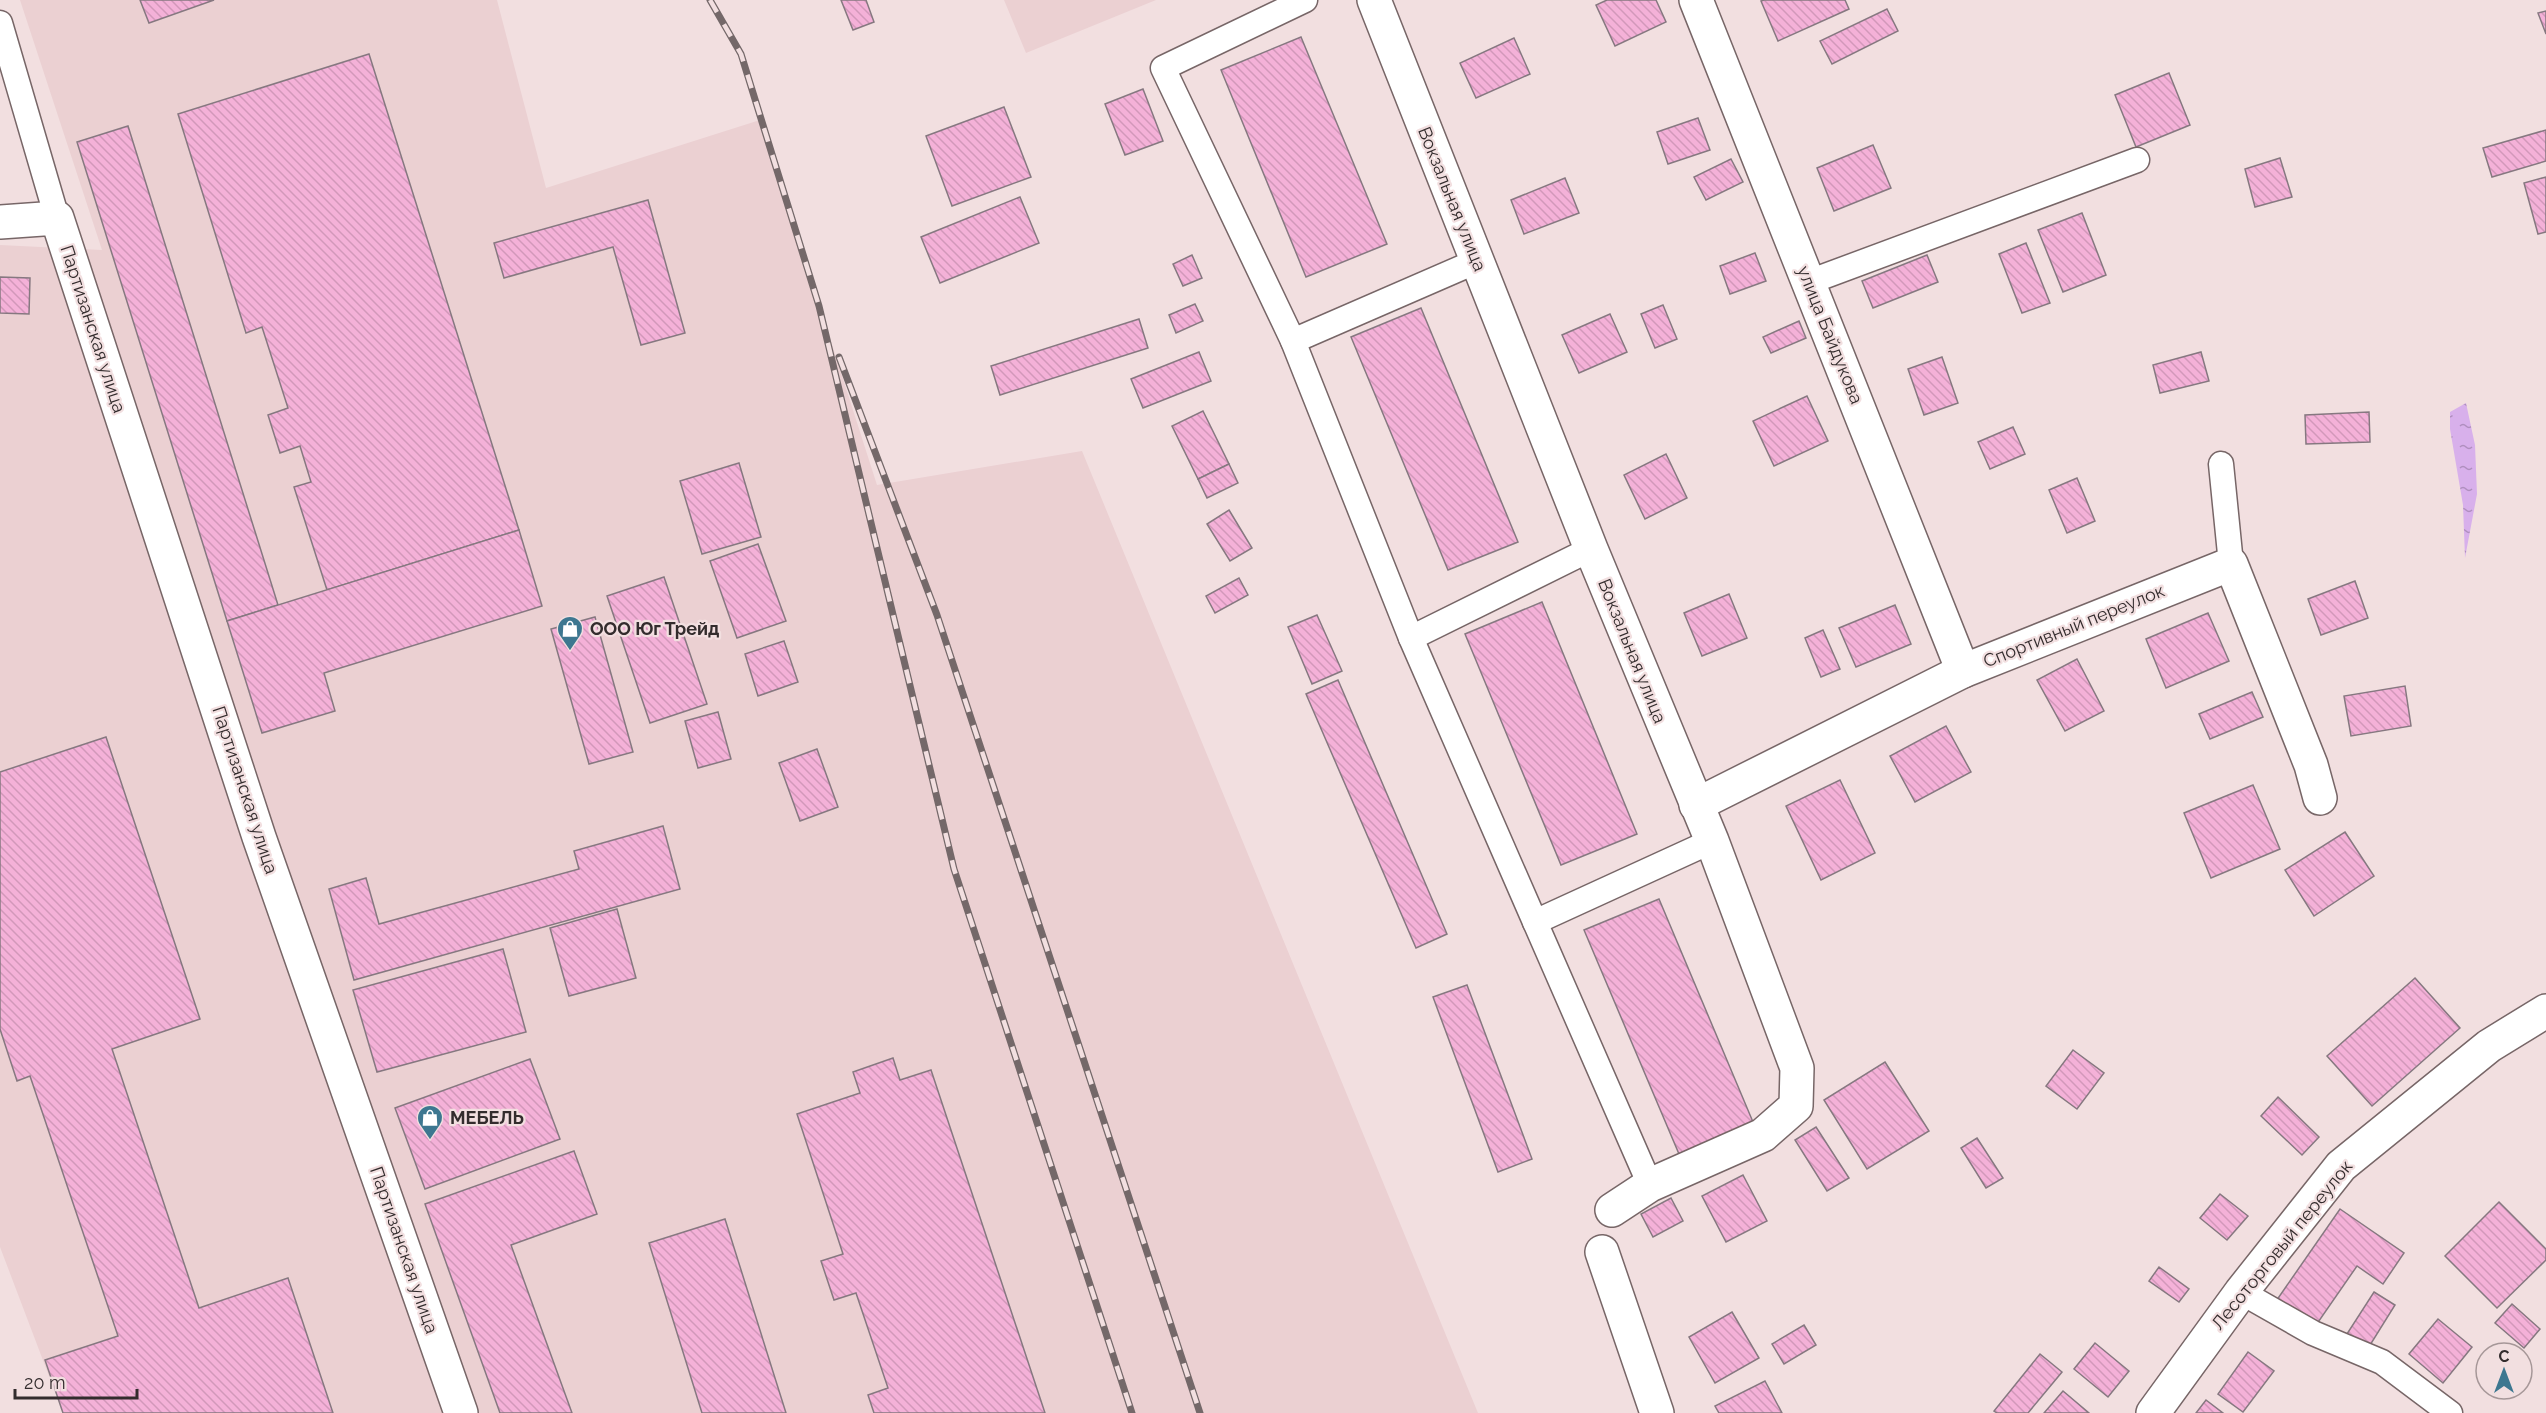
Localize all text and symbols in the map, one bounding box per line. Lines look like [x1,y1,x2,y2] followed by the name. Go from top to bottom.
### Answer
[1414,124,1491,274] street label: Вокзальная улица
[56,242,131,415] street label: Партизанская улица
[1793,263,1868,407] street label: улица Байдукова
[1594,576,1671,726] street label: Вокзальная улица
[1980,580,2167,672] street label: Спортивный переулок
[555,614,585,652] shop icon: ООО Юг Трейд
[590,618,719,639] place label: ООО Юг Трейд
[208,703,283,876] street label: Партизанская улица
[415,1103,445,1141] shop icon: МЕБЕЛЬ
[450,1107,524,1128] place label: МЕБЕЛЬ
[2207,1156,2356,1334] street label: Лесоторговый переулок
[366,1164,443,1336] street label: Партизанская улица
[2474,1341,2534,1401] north arrow
[2499,1347,2510,1366] text: С
[15,1362,136,1400] scale bar
[24,1372,66,1393] text: 20 m

